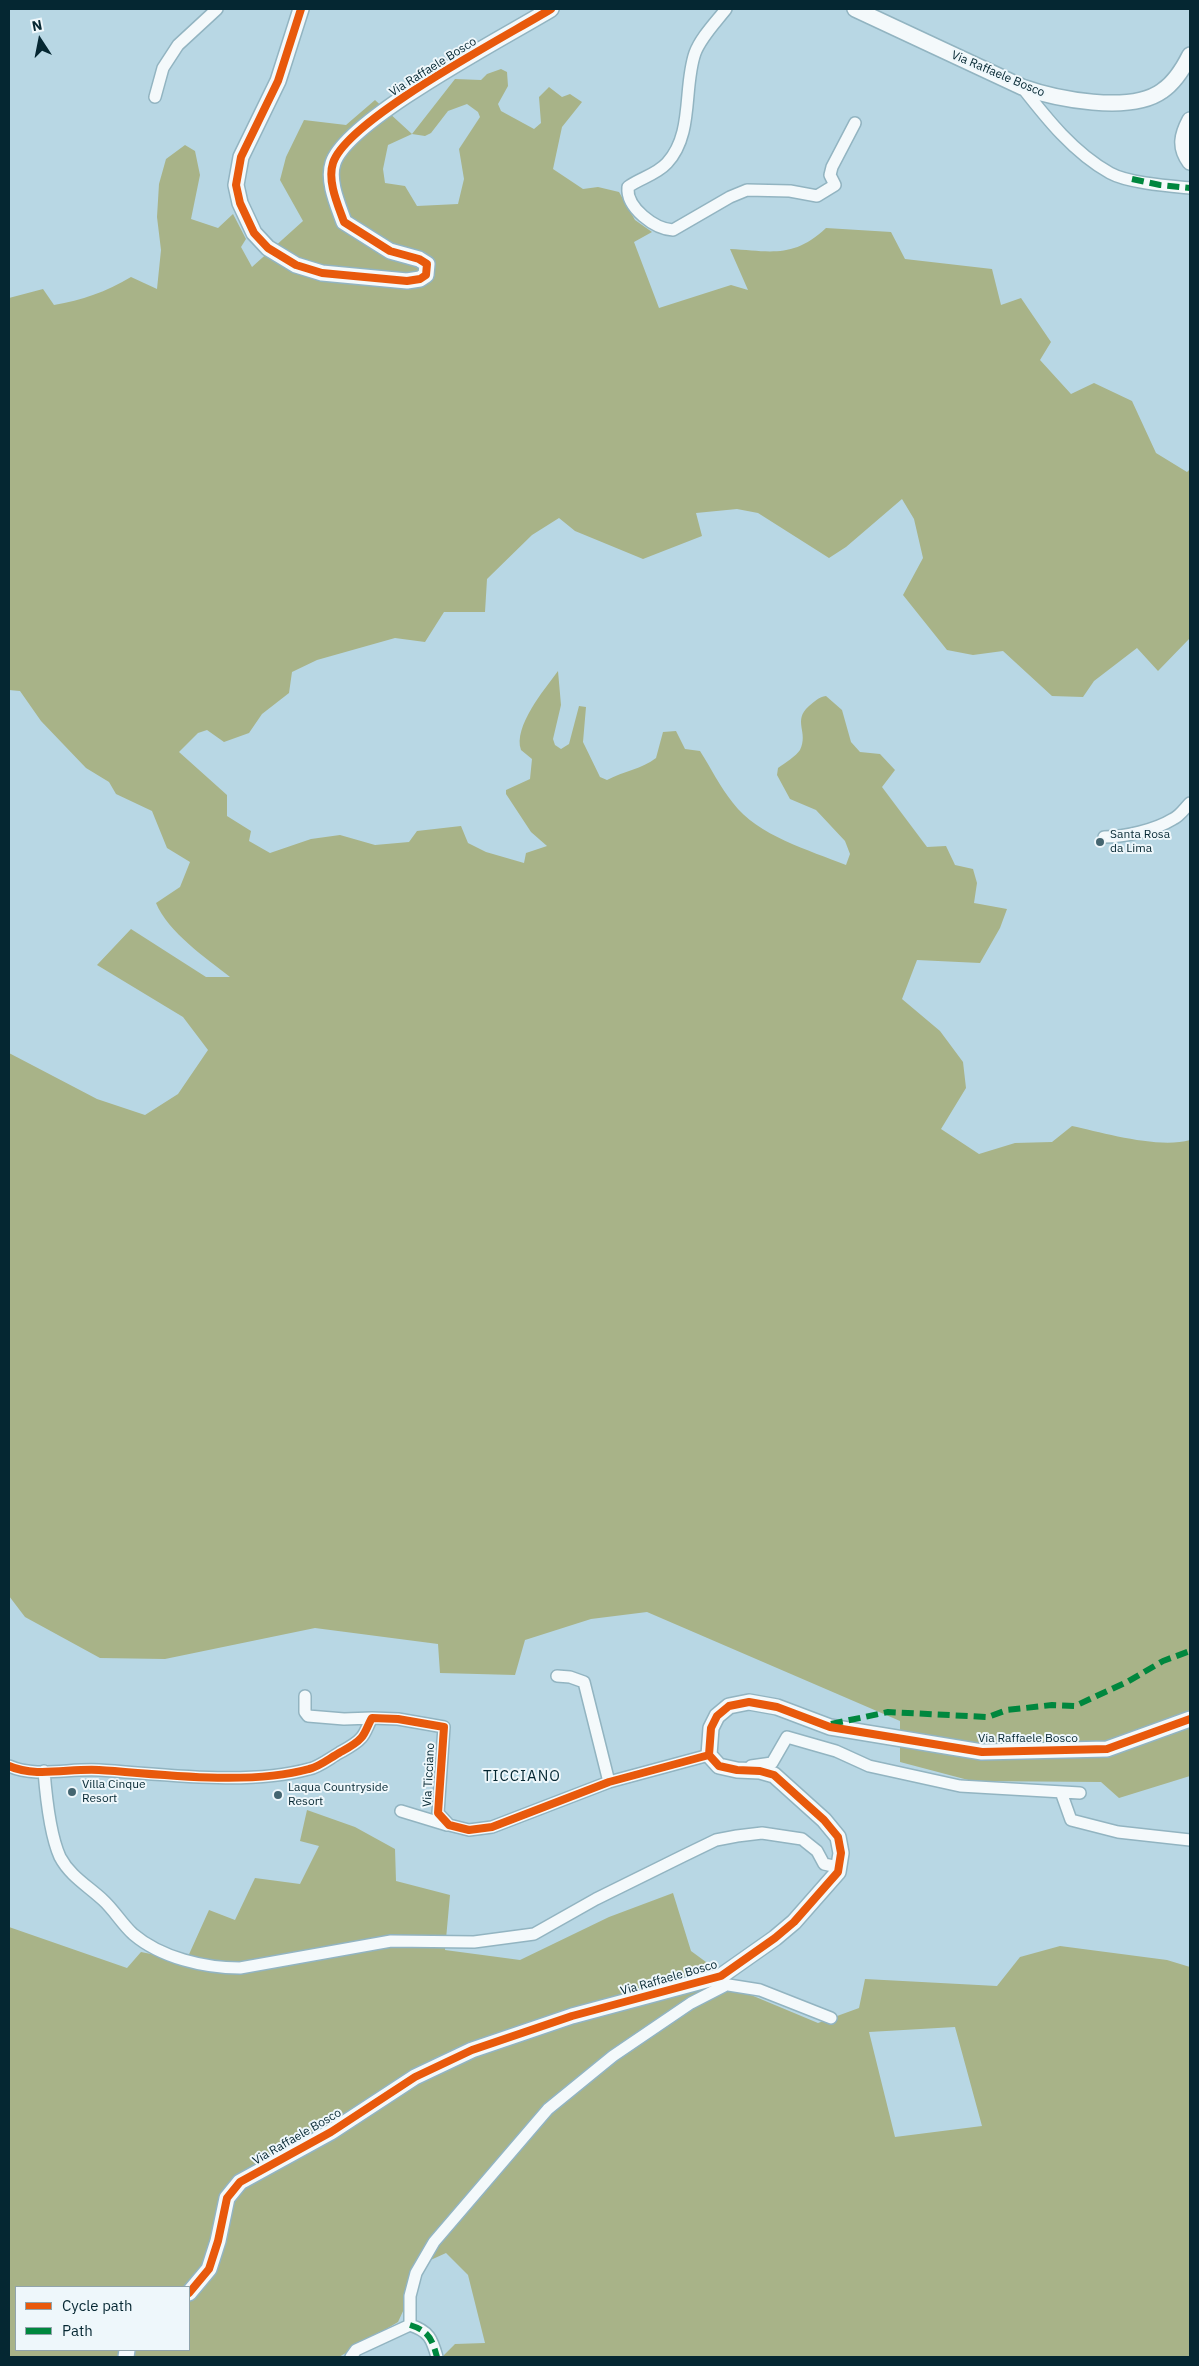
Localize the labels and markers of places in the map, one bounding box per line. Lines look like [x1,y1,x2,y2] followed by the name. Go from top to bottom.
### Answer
[1110,828,1170,856] place label: Santa Rosa da Lima
[1094,836,1106,848] marker: Santa Rosa da Lima
[82,1778,146,1806] place label: Villa Cinque Resort
[288,1781,388,1809] place label: Laqua Countryside Resort
[66,1786,78,1798] marker: Villa Cinque Resort
[272,1789,284,1801] marker: Laqua Countryside Resort

